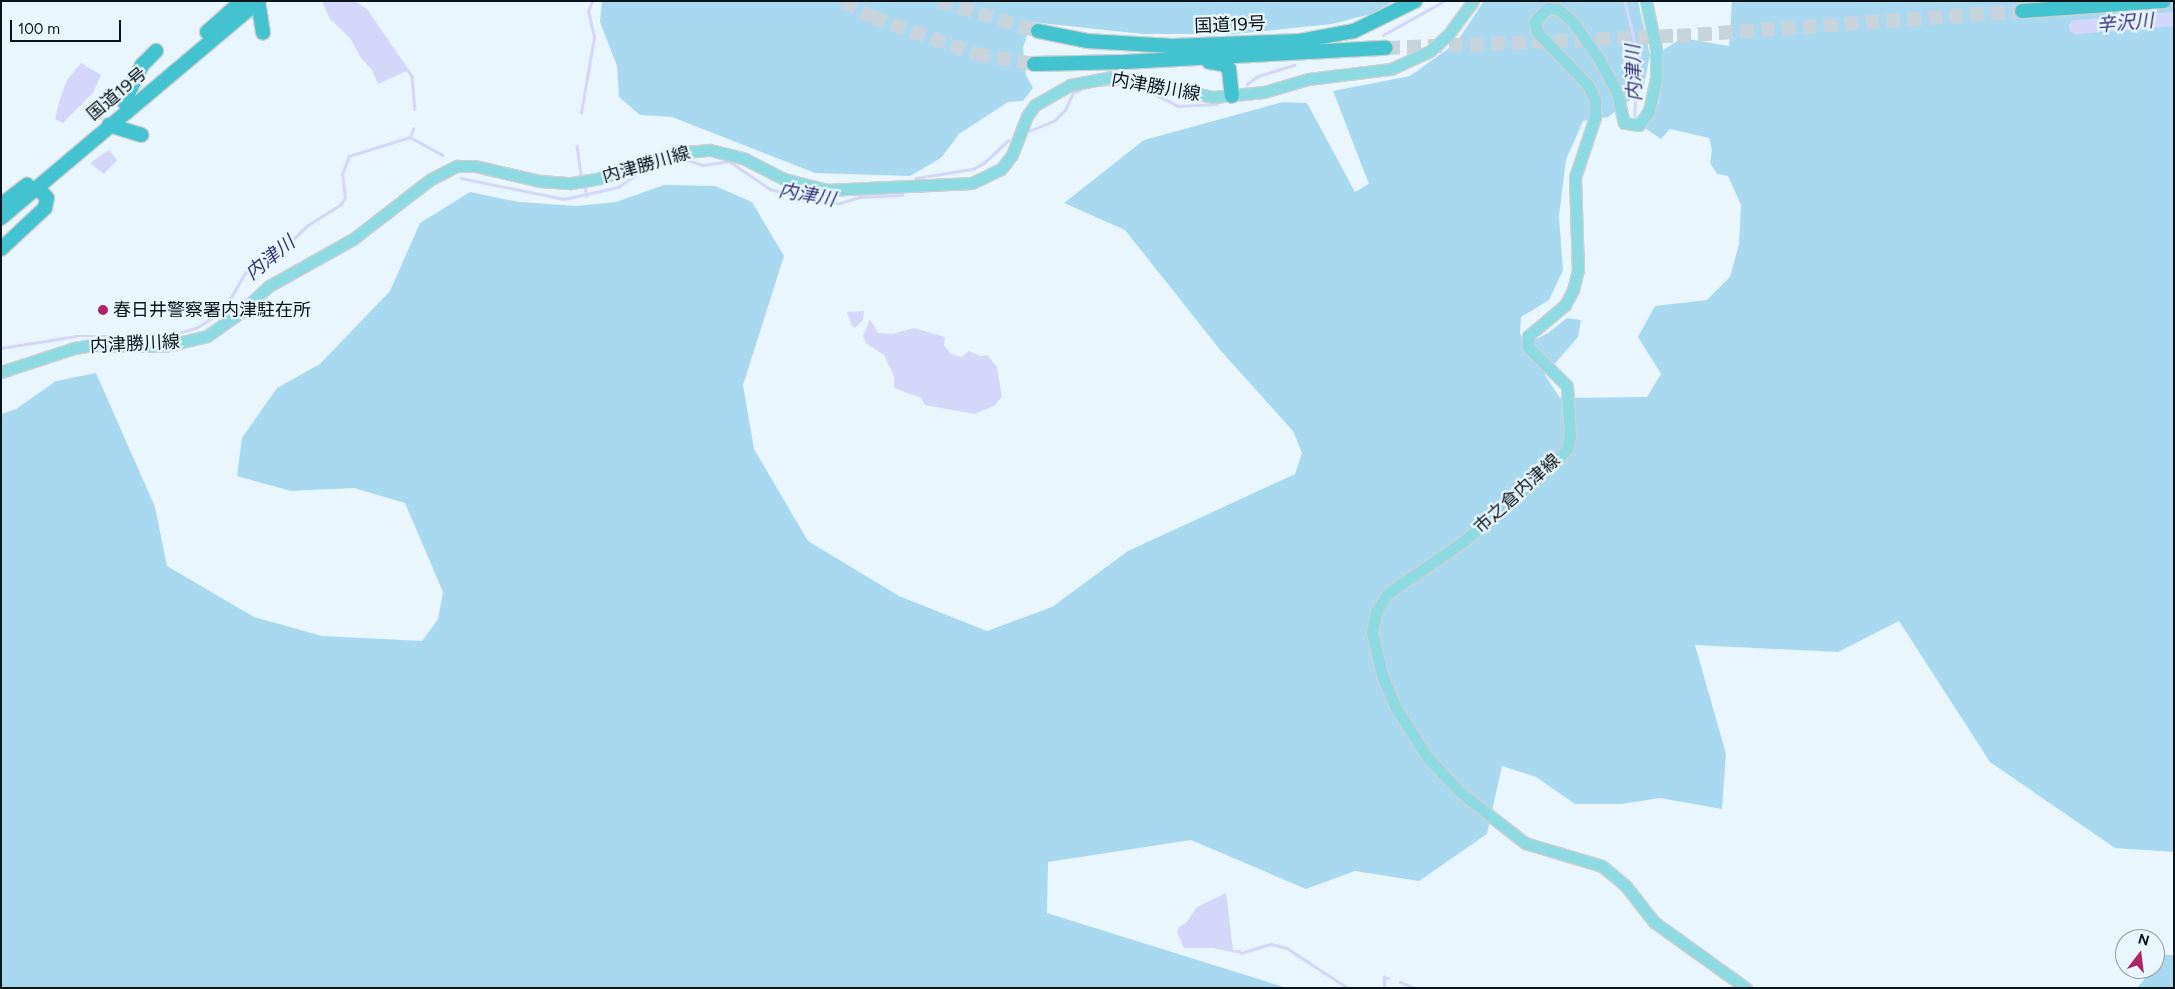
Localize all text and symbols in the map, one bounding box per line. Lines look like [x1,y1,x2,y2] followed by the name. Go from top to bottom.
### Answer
[2096,9,2154,37] water label: 辛沢川
[12,10,124,42] scale bar
[1194,13,1266,37] street label: 国道19号
[18,20,60,38] text: 100 m
[1622,44,1646,102] water label: 内津川
[83,63,151,125] street label: 国道19号
[1110,69,1202,105] street label: 内津勝川線
[600,142,692,188] street label: 内津勝川線
[777,179,837,211] water label: 内津川
[241,231,299,285] water label: 内津川
[113,299,311,321] place label: 春日井警察署内津駐在所
[97,304,109,316] marker: 春日井警察署内津駐在所
[89,331,181,357] street label: 内津勝川線
[1470,450,1564,538] street label: 市之倉内津線
[2115,929,2165,979] north arrow
[2136,930,2151,950] text: N

